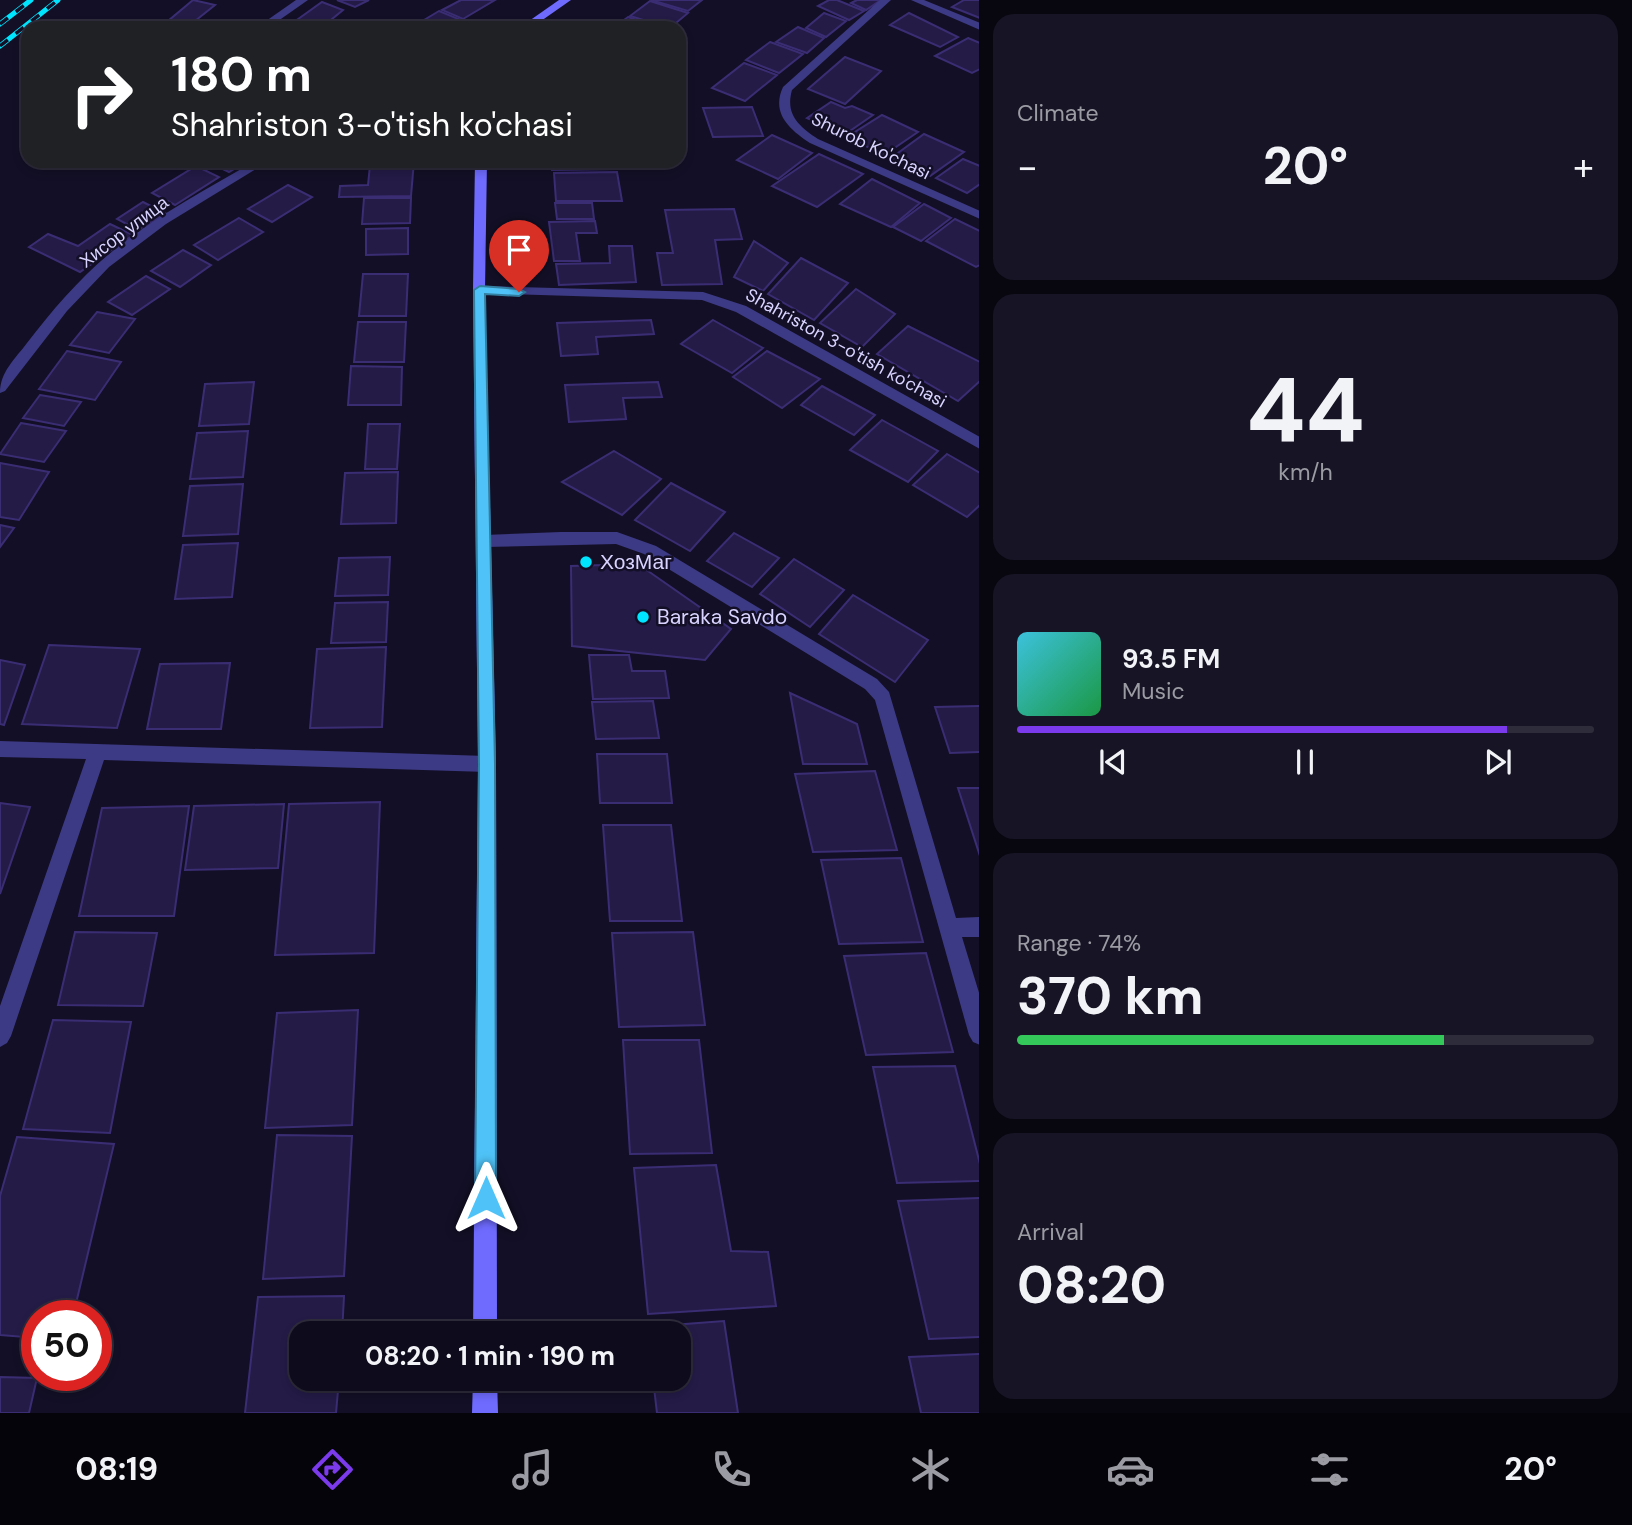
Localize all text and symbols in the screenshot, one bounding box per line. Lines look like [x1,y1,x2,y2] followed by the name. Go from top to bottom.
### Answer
[171,42,312,106] text: 180 m
[56,49,147,140] icon: right
[1017,98,1099,128] text: Climate
[171,104,573,146] text: Shahriston 3-o'tish ko'chasi
[807,107,935,185] street label: Shurob Ko'chasi
[1263,132,1348,200] text: 20°
[1017,142,1038,192] text: −
[1573,142,1594,192] text: +
[75,190,174,273] street label: Хисор улица
[489,220,549,292] pin
[500,231,538,269] icon: arrive
[741,283,951,413] street label: Shahriston 3-o'tish ko'chasi
[1246,352,1365,470] text: 44
[1278,457,1333,487] text: km/h
[600,548,672,576] place label: ХозМаг
[578,554,594,570] marker: ХозМаг
[657,603,787,631] place label: Baraka Savdo
[635,609,651,625] marker: Baraka Savdo
[1122,642,1220,676] text: 93.5 FM
[1122,676,1185,706] text: Music
[1094,743,1132,781] icon: previous
[1286,743,1324,781] icon: pause
[1479,743,1517,781] icon: next
[1017,928,1141,958] text: Range · 74%
[1017,962,1203,1030] text: 370 km
[449,1161,523,1235] position arrow
[1017,1217,1084,1247] text: Arrival
[1017,1251,1166,1319] text: 08:20
[21,1300,112,1391] speed limit sign: 50
[365,1339,615,1373] text: 08:20 · 1 min · 190 m
[308,1445,357,1494] icon: directions
[508,1445,557,1494] icon: music
[707,1445,756,1494] icon: phone
[906,1445,955,1494] icon: climate
[1106,1445,1155,1494] icon: car
[1305,1445,1354,1494] icon: filters
[75,1448,158,1490] text: 08:19
[1504,1448,1557,1490] text: 20°

